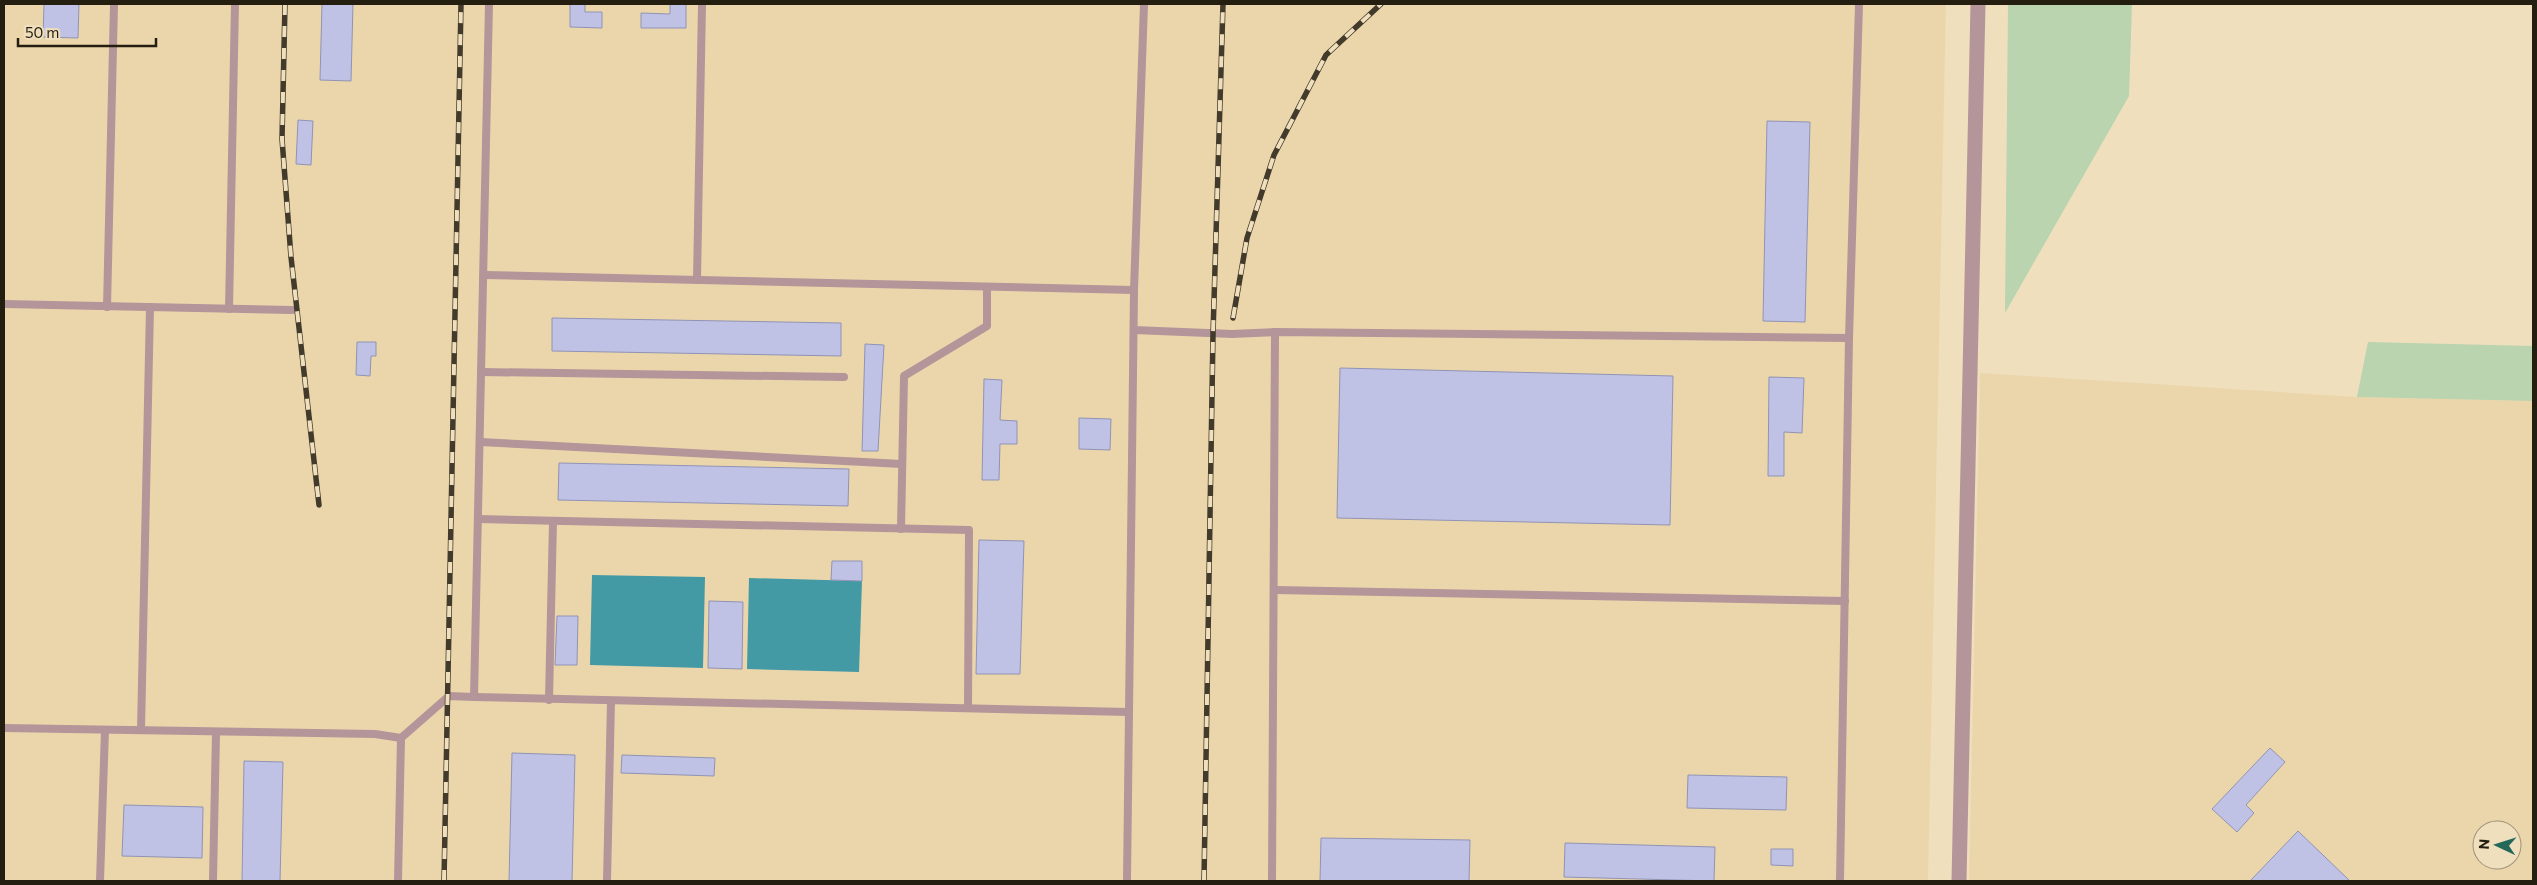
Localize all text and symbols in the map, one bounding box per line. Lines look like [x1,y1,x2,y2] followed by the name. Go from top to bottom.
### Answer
[18,15,155,47] scale bar
[25,23,59,41] text: 50 m
[2472,820,2522,870] north arrow
[2475,838,2492,850] text: N

